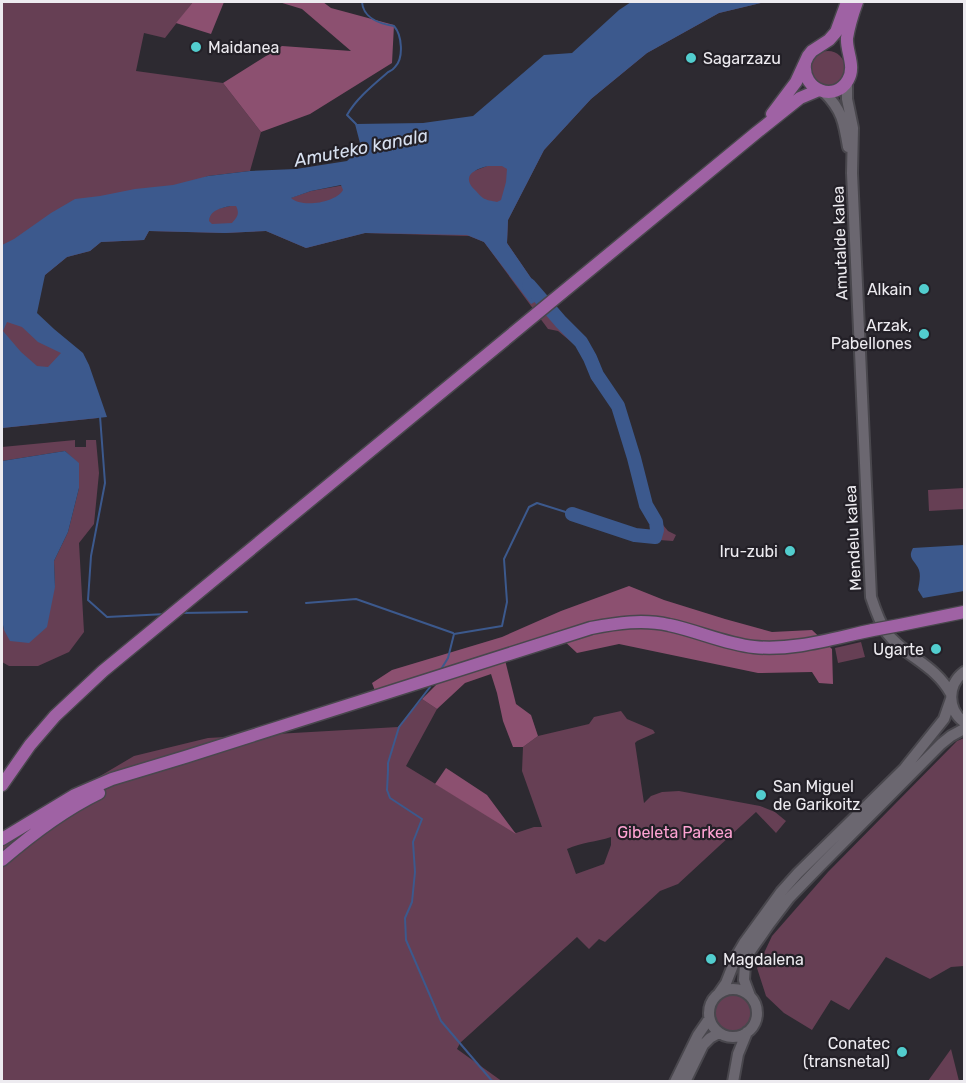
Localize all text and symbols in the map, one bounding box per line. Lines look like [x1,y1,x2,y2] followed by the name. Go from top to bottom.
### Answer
[208,38,279,57] place label: Maidanea
[189,40,203,54] marker: Maidanea
[703,49,781,68] place label: Sagarzazu
[684,51,698,65] marker: Sagarzazu
[291,124,430,172] water label: Amuteko kanala
[829,185,851,301] street label: Amutalde kalea
[867,280,912,299] place label: Alkain
[917,282,931,296] marker: Alkain
[831,316,912,353] place label: Arzak, Pabellones
[917,327,931,341] marker: Arzak, Pabellones
[841,485,865,591] street label: Mendelu kalea
[719,542,778,561] place label: Iru-zubi
[783,544,797,558] marker: Iru-zubi
[873,640,924,659] place label: Ugarte
[929,642,943,656] marker: Ugarte
[773,777,860,814] place label: San Miguel de Garikoitz
[754,788,768,802] marker: San Miguel de Garikoitz
[617,823,733,842] park label: Gibeleta Parkea
[723,950,804,969] place label: Magdalena
[704,952,718,966] marker: Magdalena
[803,1034,890,1071] place label: Conatec (transnetal)
[895,1045,909,1059] marker: Conatec (transnetal)

